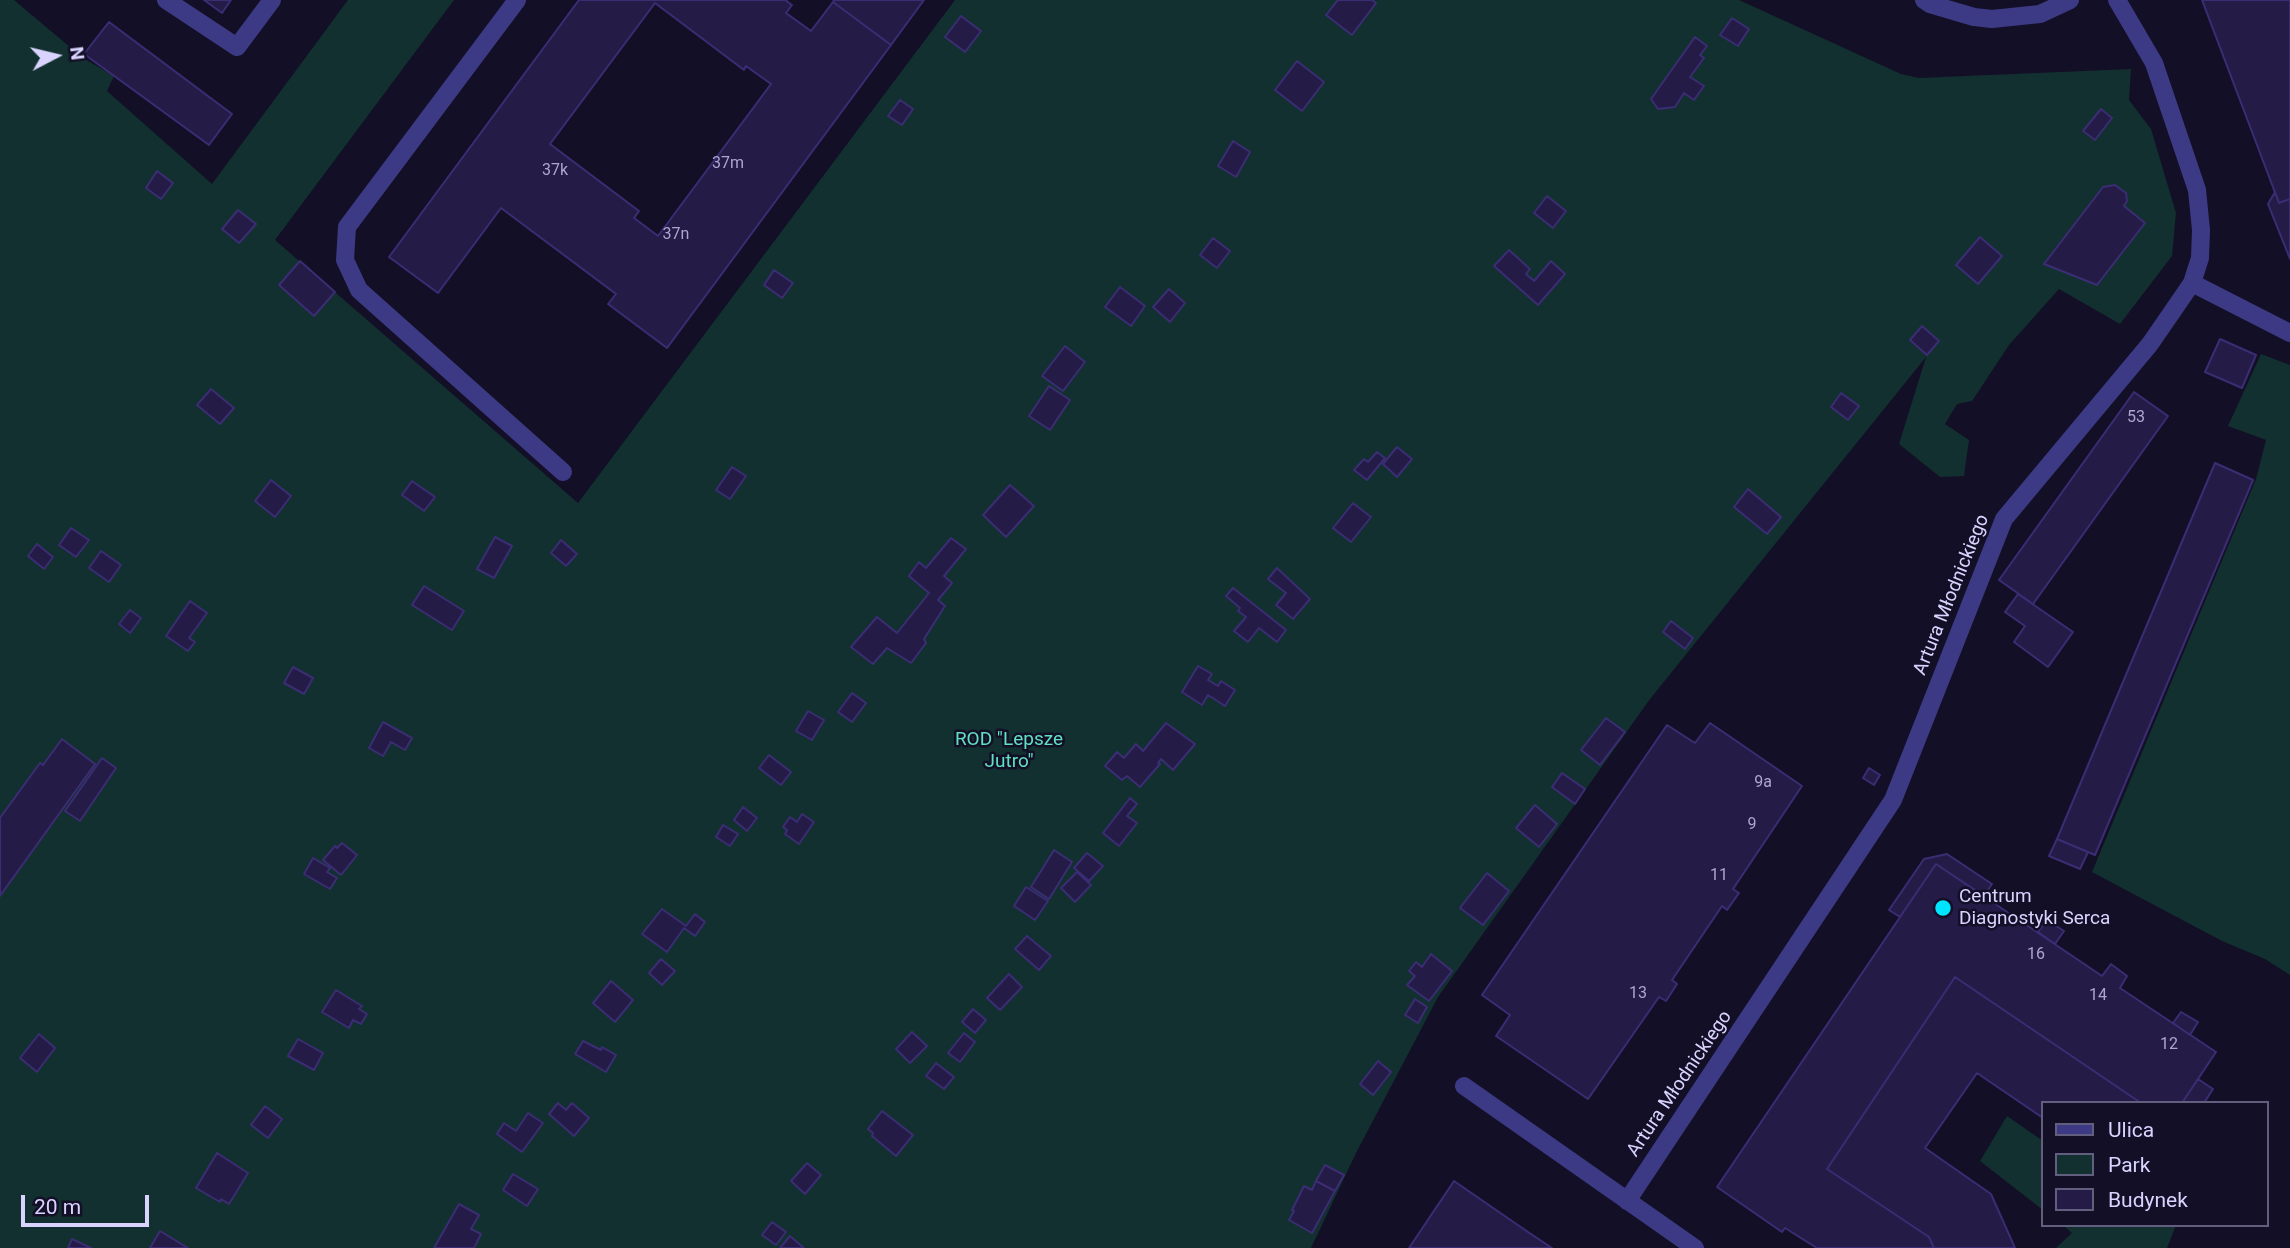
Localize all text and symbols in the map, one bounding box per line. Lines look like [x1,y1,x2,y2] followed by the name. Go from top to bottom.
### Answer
[21,21,91,91] north arrow
[65,45,90,61] text: N
[712,154,744,174] house number: 37m
[542,161,568,181] house number: 37k
[663,225,689,245] house number: 37n
[2127,408,2145,428] house number: 53
[1909,511,1995,679] street label: Artura Młodnickiego
[955,729,1063,773] park label: ROD "Lepsze Jutro"
[1754,773,1772,793] house number: 9a
[1748,815,1756,835] house number: 9
[1710,866,1728,886] house number: 11
[1959,886,2110,930] place label: Centrum Diagnostyki Serca
[1933,898,1953,918] marker: Centrum Diagnostyki Serca
[2027,945,2045,965] house number: 16
[1629,984,1647,1004] house number: 13
[2089,986,2107,1006] house number: 14
[1623,1007,1737,1161] street label: Artura Młodnickiego
[2160,1035,2178,1055] house number: 12
[2042,1101,2269,1227] legend
[2108,1118,2154,1142] text: Ulica
[2108,1153,2150,1177] text: Park
[24,1182,152,1226] scale bar
[2108,1188,2188,1212] text: Budynek
[34,1195,81,1219] text: 20 m

